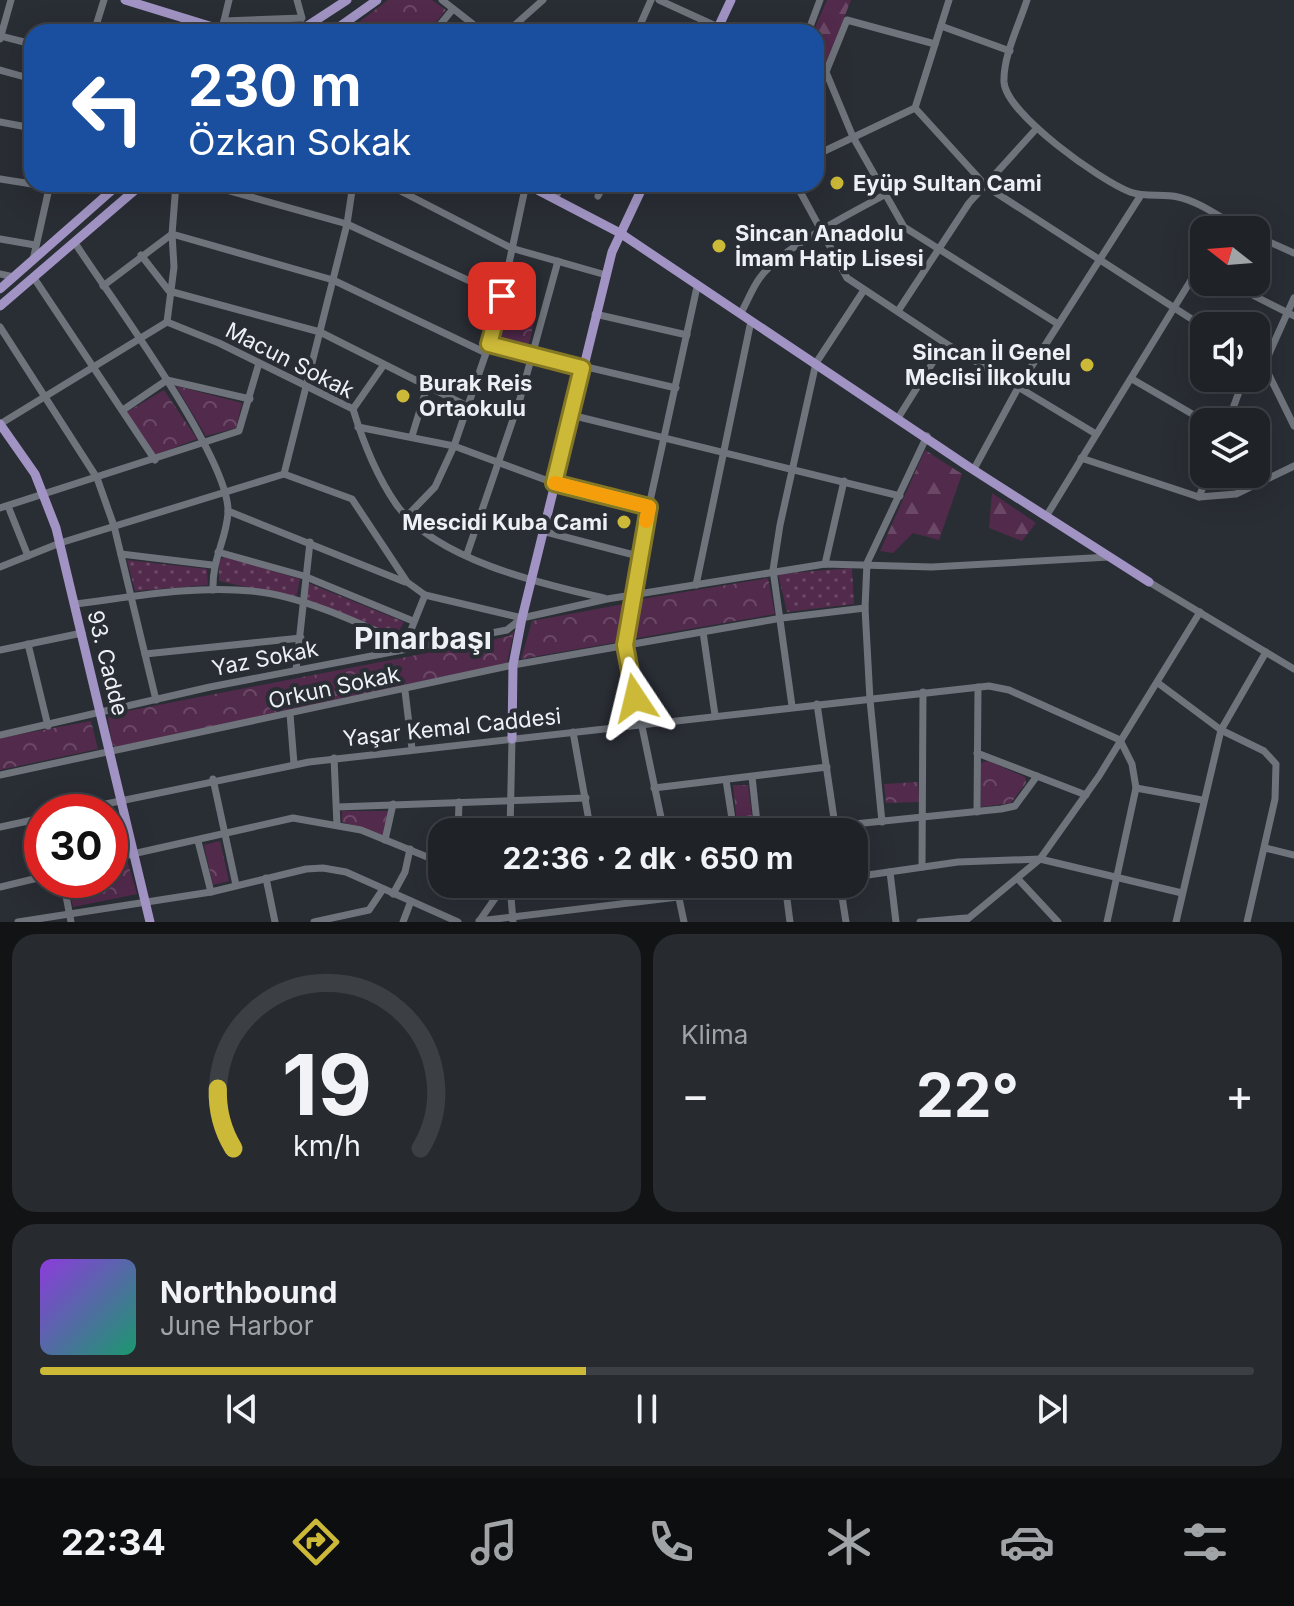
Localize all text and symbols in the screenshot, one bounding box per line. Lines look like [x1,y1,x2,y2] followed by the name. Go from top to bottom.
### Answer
[188,52,362,120] text: 230 m
[56,56,160,160] icon: left
[188,120,411,164] text: Özkan Sokak
[853,170,1042,196] place label: Eyüp Sultan Cami
[828,174,846,192] marker: Eyüp Sultan Cami
[1190,216,1270,296] north arrow
[1190,216,1270,488] map controls
[735,220,924,271] place label: Sincan Anadolu İmam Hatip Lisesi
[710,237,728,255] marker: Sincan Anadolu İmam Hatip Lisesi
[468,262,536,330] pin
[480,274,524,318] icon: arrive
[1190,312,1270,392] button: sound
[221,316,359,404] street label: Macun Sokak
[905,339,1071,390] place label: Sincan İl Genel Meclisi İlkokulu
[1078,356,1096,374] marker: Sincan İl Genel Meclisi İlkokulu
[419,370,532,421] place label: Burak Reis Ortaokulu
[394,387,412,405] marker: Burak Reis Ortaokulu
[1190,408,1270,488] button: layers
[402,509,608,535] place label: Mescidi Kuba Cami
[615,513,633,531] marker: Mescidi Kuba Cami
[82,608,134,718] street label: 93. Cadde
[354,620,492,656] district label: Pınarbaşı
[210,635,320,681] street label: Yaz Sokak
[593,656,677,740] position arrow
[266,660,402,714] street label: Orkun Sokak
[342,703,562,751] street label: Yaşar Kemal Caddesi
[24,794,128,898] speed limit sign: 30
[503,840,793,876] text: 22:36 · 2 dk · 650 m
[681,1019,748,1050] text: Klima
[282,1034,371,1135] text: 19
[916,1059,1019,1131] text: 22°
[681,1068,710,1122] text: −
[1225,1068,1254,1122] text: +
[293,1128,360,1163] text: km/h
[160,1274,337,1310] text: Northbound
[160,1310,313,1341] text: June Harbor
[220,1387,264,1431] icon: previous
[625,1387,669,1431] icon: pause
[1030,1387,1074,1431] icon: next
[288,1514,344,1570] icon: directions
[466,1514,522,1570] icon: music
[643,1514,699,1570] icon: phone
[821,1514,877,1570] icon: climate
[999,1514,1055,1570] icon: car
[1177,1514,1233,1570] icon: filters
[61,1520,166,1564] text: 22:34

